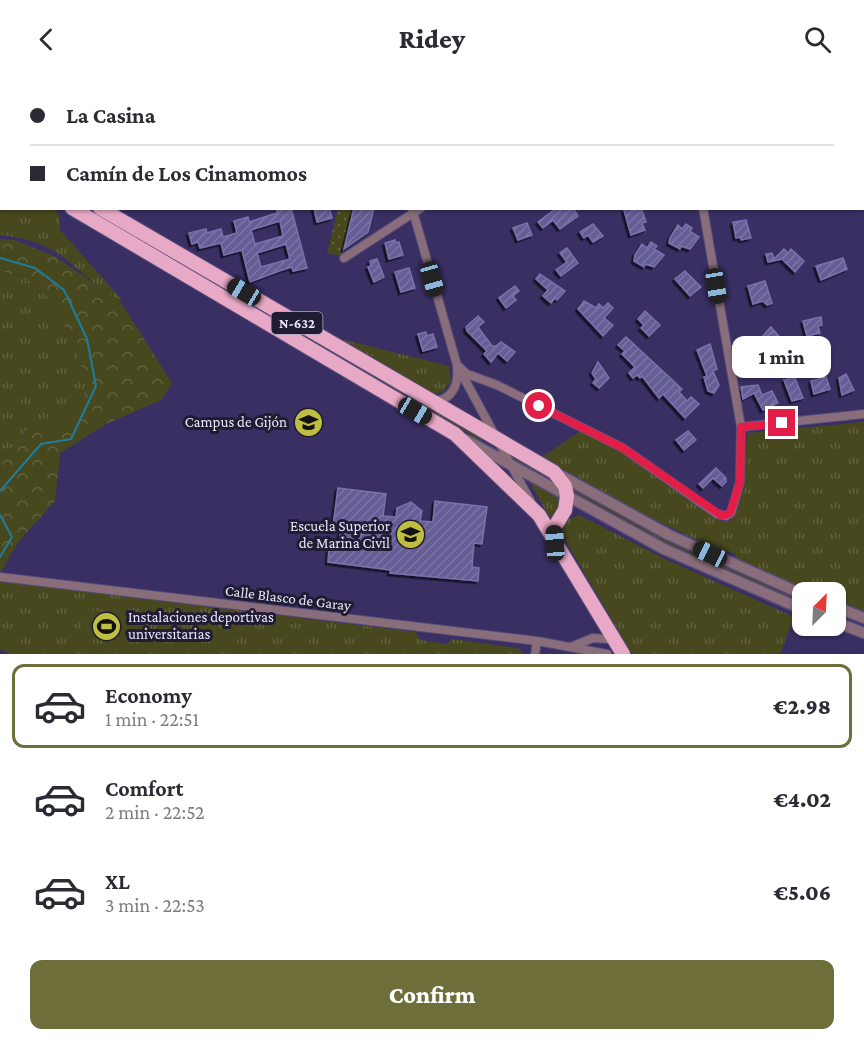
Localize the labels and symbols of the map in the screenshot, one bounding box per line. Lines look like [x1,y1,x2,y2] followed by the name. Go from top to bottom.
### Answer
[418,259,446,299] car
[704,267,728,305] car
[224,275,264,309] car
[272,312,322,334] road number: N-632
[732,336,832,378] callout: 1 min
[525,392,552,419] route start
[395,394,435,428] car
[292,406,324,438] school or university icon: Campus de Gijón
[768,409,795,436] route end
[185,414,287,431] place label: Campus de Gijón
[290,518,391,551] place label: Escuela Superior de Marina Civil
[395,519,427,551] school or university icon: Escuela Superior de Marina Civil
[545,524,565,562] car
[690,538,730,570] car
[224,582,352,615] street label: Calle Blasco de Garay
[792,582,846,636] north arrow
[128,609,274,642] place label: Instalaciones deportivas universitarias
[91,610,123,642] sports icon: Instalaciones deportivas universitarias

